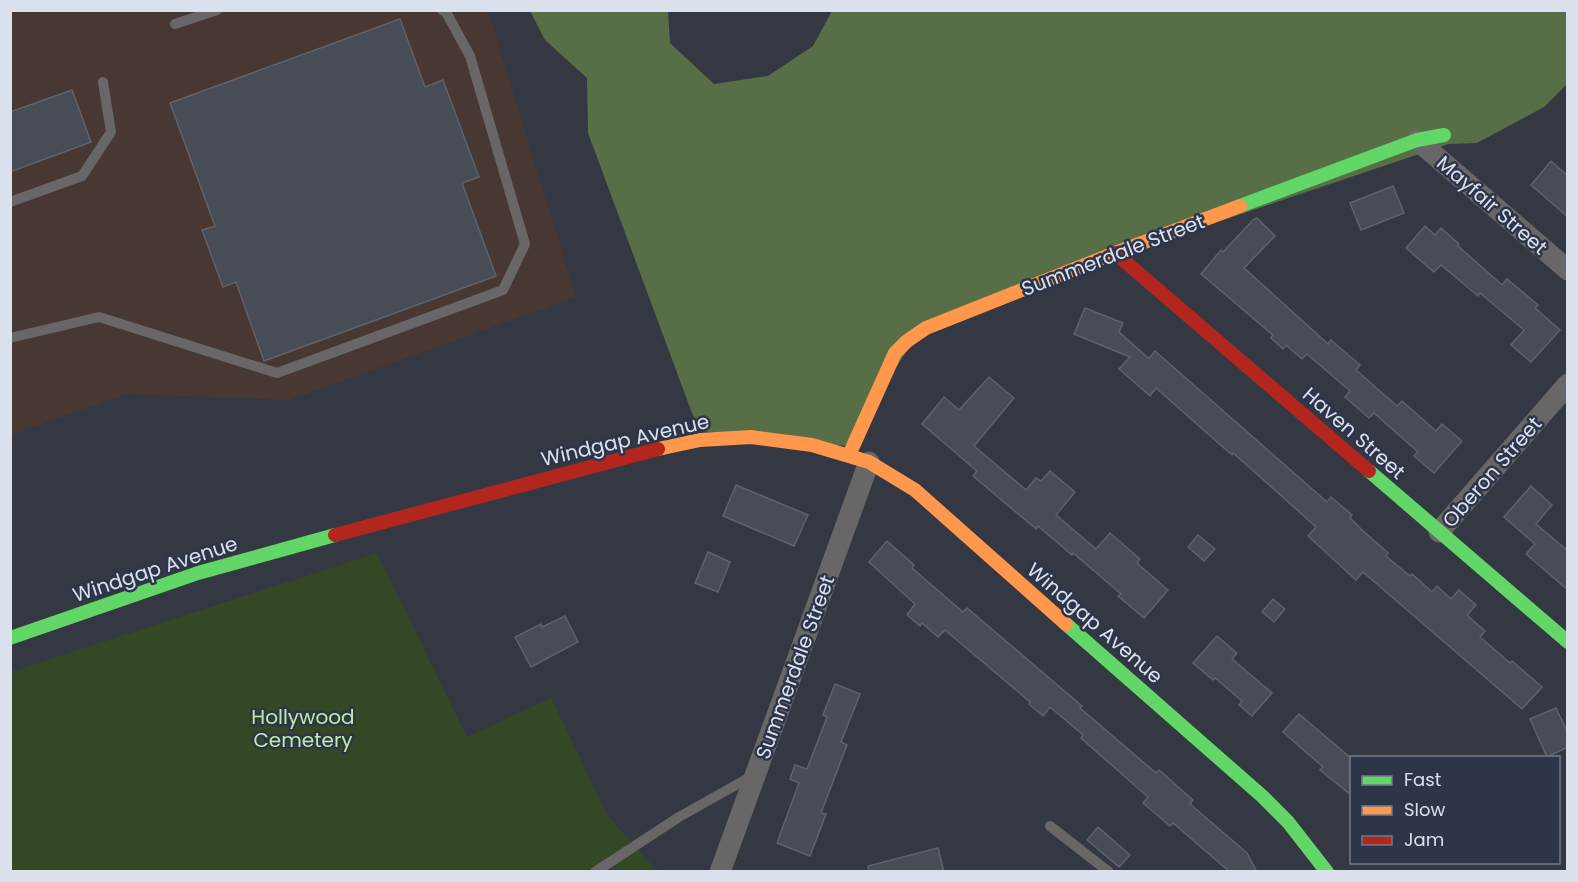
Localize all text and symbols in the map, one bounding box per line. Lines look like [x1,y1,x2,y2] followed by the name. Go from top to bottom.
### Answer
[1431,149,1553,261] street label: Mayfair Street
[1017,207,1209,303] street label: Summerdale Street
[1297,381,1411,485] street label: Haven Street
[538,407,712,473] street label: Windgap Avenue
[1436,411,1548,533] street label: Oberon Street
[69,529,241,609] street label: Windgap Avenue
[1021,556,1169,690] street label: Windgap Avenue
[749,571,841,763] street label: Summerdale Street
[251,703,355,754] park label: Hollywood Cemetery
[1350,756,1560,864] legend
[1404,767,1441,792] text: Fast
[1404,797,1446,822] text: Slow
[1404,827,1444,852] text: Jam

